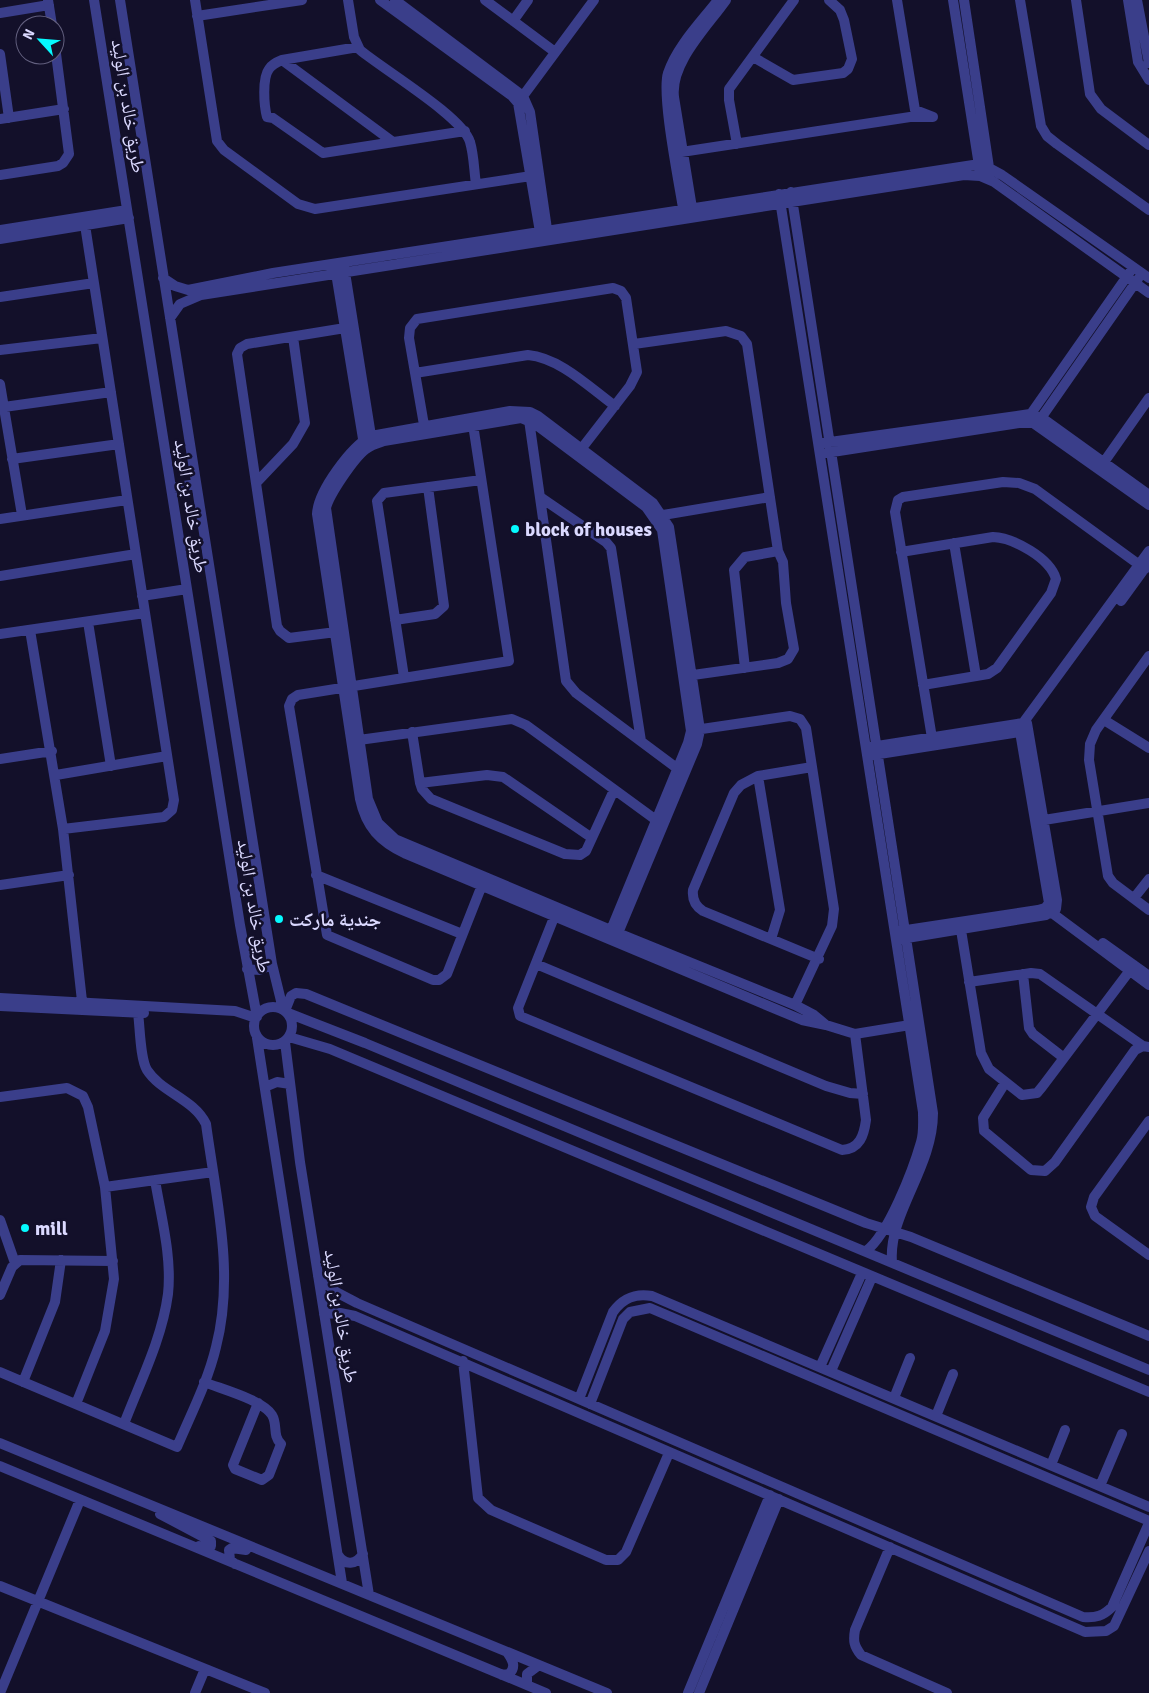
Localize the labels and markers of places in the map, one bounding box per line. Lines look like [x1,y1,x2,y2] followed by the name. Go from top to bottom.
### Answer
[525,518,652,542] place label: block of houses
[509,523,521,535] marker: block of houses
[289,908,381,932] place label: جندية ماركت
[273,913,285,925] marker: جندية ماركت
[35,1217,68,1241] place label: mill
[19,1222,31,1234] marker: mill

